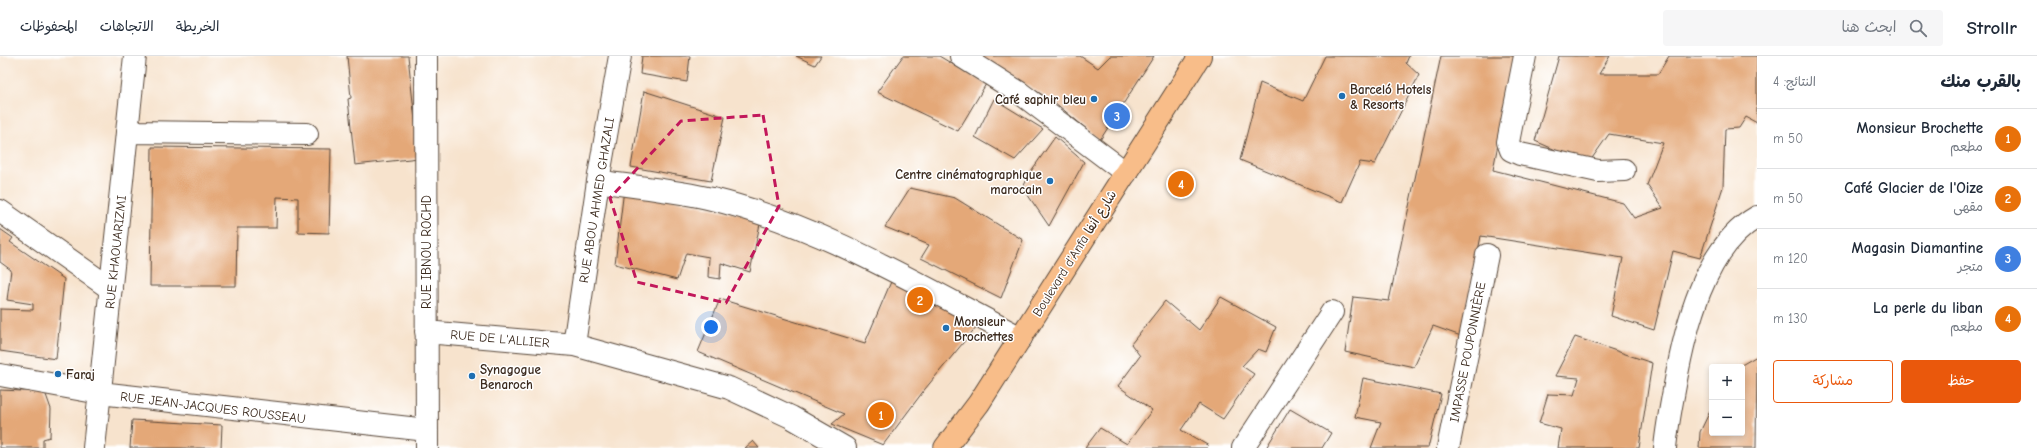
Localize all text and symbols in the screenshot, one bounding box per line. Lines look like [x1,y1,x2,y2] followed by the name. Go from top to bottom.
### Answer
[1663,10,1943,46] search box
[1907,17,1929,39] icon: search
[1967,17,2017,39] text: Strollr
[20,18,78,35] text: المحفوظات
[100,18,154,35] text: الاتجاهات
[176,18,219,35] text: الخريطة
[1841,18,1897,36] text: ابحث هنا
[1940,72,2021,91] text: بالقرب منك
[1773,74,1816,89] text: النتائج: 4
[1350,82,1432,112] place label: Barceló Hotels & Resorts
[1337,91,1347,101] marker: Barceló Hotels & Resorts
[995,92,1086,107] place label: Café saphir bleu
[1089,94,1099,104] marker: Café saphir bleu
[1104,101,1130,131] pin: 3
[576,116,617,284] street label: RUE ABOU AHMED GHAZALI
[1857,119,1983,137] text: Monsieur Brochette
[1773,131,1803,146] text: 50 m
[2005,131,2011,146] text: 1
[1950,139,1983,154] text: مطعم
[895,167,1043,197] place label: Centre cinématographique marocain
[1168,169,1194,199] pin: 4
[1045,176,1055,186] marker: Centre cinématographique marocain
[1844,179,1983,197] text: Café Glacier de l'Oize
[1029,187,1121,320] street label: Boulevard d'Anfa شارع أنفا
[1773,191,1803,206] text: 50 m
[2005,191,2011,206] text: 2
[102,194,129,310] street label: RUE KHAOUARIZMI
[419,195,434,309] street label: RUE IBNOU ROCHD
[1953,199,1983,214] text: مقهى
[1852,239,1983,257] text: Magasin Diamantine
[1773,251,1808,266] text: 120 m
[2005,251,2011,266] text: 3
[1958,259,1983,274] text: متجر
[1446,280,1488,424] street label: IMPASSE POUPONNIÈRE
[907,285,933,315] pin: 2
[1873,299,1983,317] text: La perle du liban
[1773,311,1808,326] text: 130 m
[2005,311,2011,326] text: 4
[954,314,1014,344] place label: Monsieur Brochettes
[701,317,721,337] your location
[1950,319,1983,334] text: مطعم
[941,323,951,333] marker: Monsieur Brochettes
[450,327,550,350] street label: RUE DE L'ALLIER
[1773,360,1893,403] button: مشاركة
[1901,360,2021,403] button: حفظ
[480,362,541,392] place label: Synagogue Benaroch
[1709,364,1745,436] map controls
[1709,364,1745,400] button: +
[66,367,95,382] place label: Faraj
[53,369,63,379] marker: Faraj
[467,371,477,381] marker: Synagogue Benaroch
[119,389,307,426] street label: RUE JEAN-JACQUES ROUSSEAU
[868,400,894,430] pin: 1
[1709,400,1745,436] button: −

